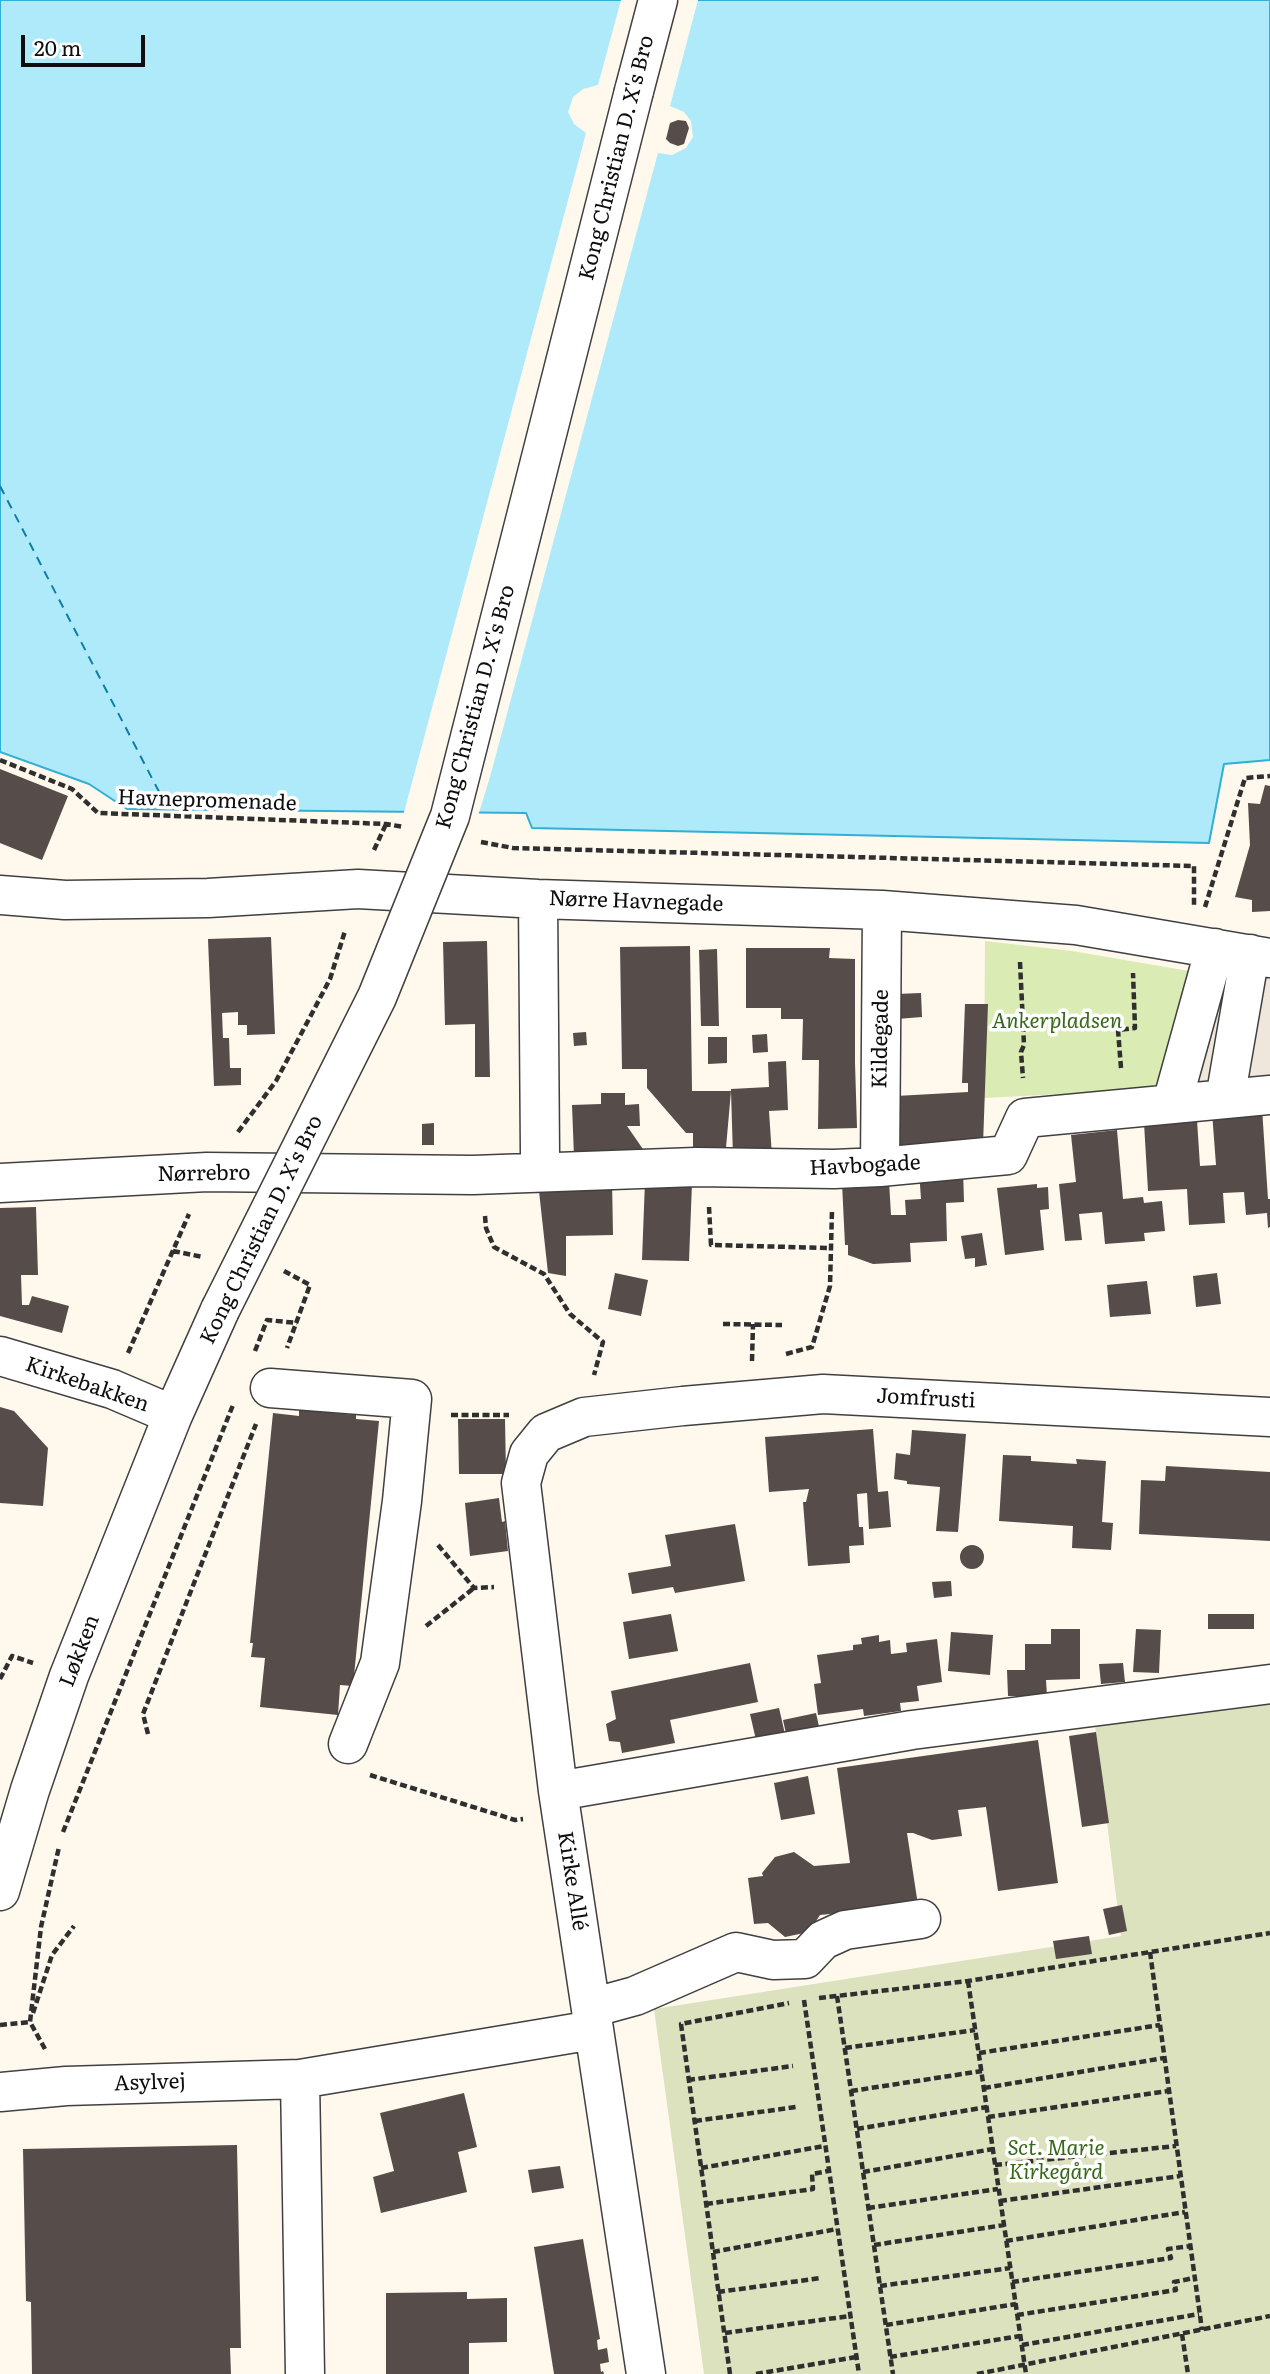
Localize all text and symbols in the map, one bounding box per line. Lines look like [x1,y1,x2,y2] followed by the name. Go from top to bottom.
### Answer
[24,21,149,65] scale bar
[34,31,81,62] text: 20 m
[574,33,660,283] street label: Kong Christian D. X's Bro
[431,582,521,832] street label: Kong Christian D. X's Bro
[117,785,297,817] street label: Havnepromenade
[548,886,724,918] street label: Nørre Havnegade
[868,989,894,1089] street label: Kildegade
[992,1009,1122,1035] park label: Ankerpladsen
[195,1111,329,1349] street label: Kong Christian D. X's Bro
[809,1151,921,1181] street label: Havbogade
[157,1161,251,1187] street label: Nørrebro
[22,1352,152,1418] street label: Kirkebakken
[876,1384,976,1414] street label: Jomfrusti
[55,1611,105,1691] street label: Løkken
[552,1830,592,1932] street label: Kirke Allé
[114,2069,186,2097] street label: Asylvej
[1008,2136,1104,2186] park label: Sct. Marie Kirkegård

